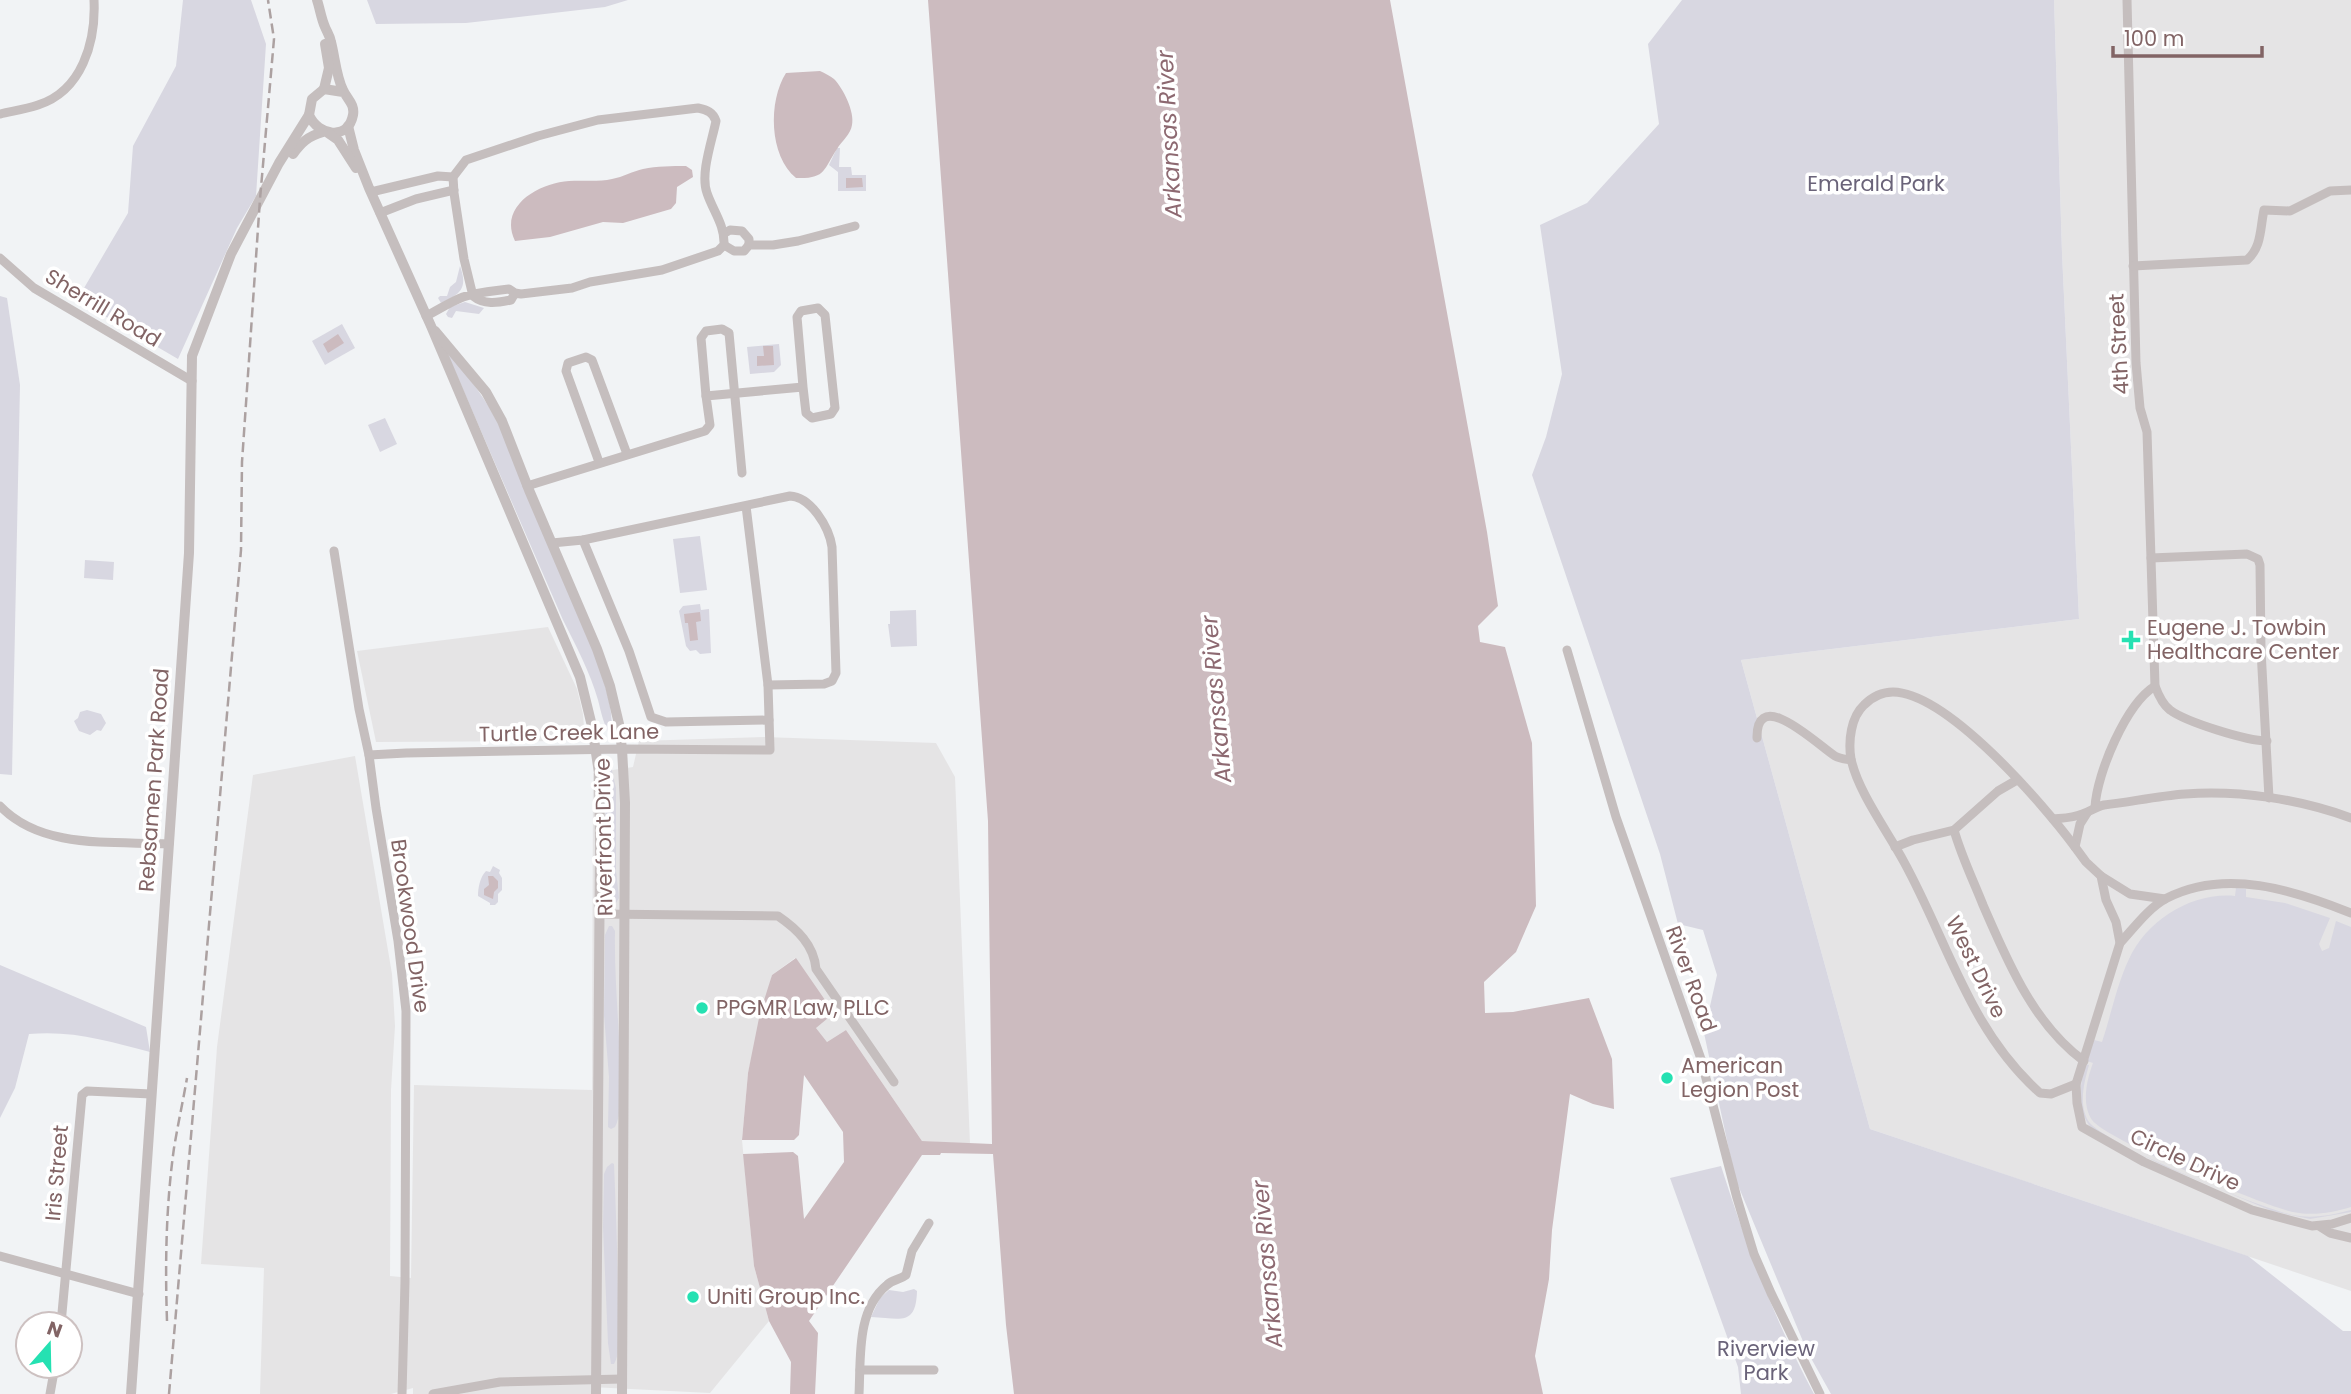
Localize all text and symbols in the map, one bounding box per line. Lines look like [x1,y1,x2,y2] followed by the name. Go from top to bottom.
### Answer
[2113,14,2262,58] scale bar
[2124,24,2184,53] text: 100 m
[1149,48,1189,220] water label: Arkansas River
[1807,169,1945,198] park label: Emerald Park
[40,262,167,354] street label: Sherrill Road
[2101,293,2136,395] street label: 4th Street
[1193,613,1239,785] water label: Arkansas River
[2147,613,2340,666] place label: Eugene J. Towbin Healthcare Center
[2121,630,2141,650] marker: Eugene J. Towbin Healthcare Center
[131,667,176,893] street label: Rebsamen Park Road
[479,716,659,749] street label: Turtle Creek Lane
[588,758,619,916] street label: Riverfront Drive
[384,837,437,1015] street label: Brookwood Drive
[1939,911,2014,1023] street label: West Drive
[1659,922,1724,1036] street label: River Road
[716,993,890,1022] place label: PPGMR Law, PLLC
[694,1000,710,1016] marker: PPGMR Law, PLLC
[1681,1051,1799,1104] place label: American Legion Post
[1659,1070,1675,1086] marker: American Legion Post
[2125,1121,2245,1198] street label: Circle Drive
[38,1124,75,1222] street label: Iris Street
[1244,1178,1290,1350] water label: Arkansas River
[707,1282,865,1311] place label: Uniti Group Inc.
[685,1289,701,1305] marker: Uniti Group Inc.
[14,1310,84,1380] north arrow
[43,1314,66,1345] text: N
[1717,1334,1815,1387] park label: Riverview Park

